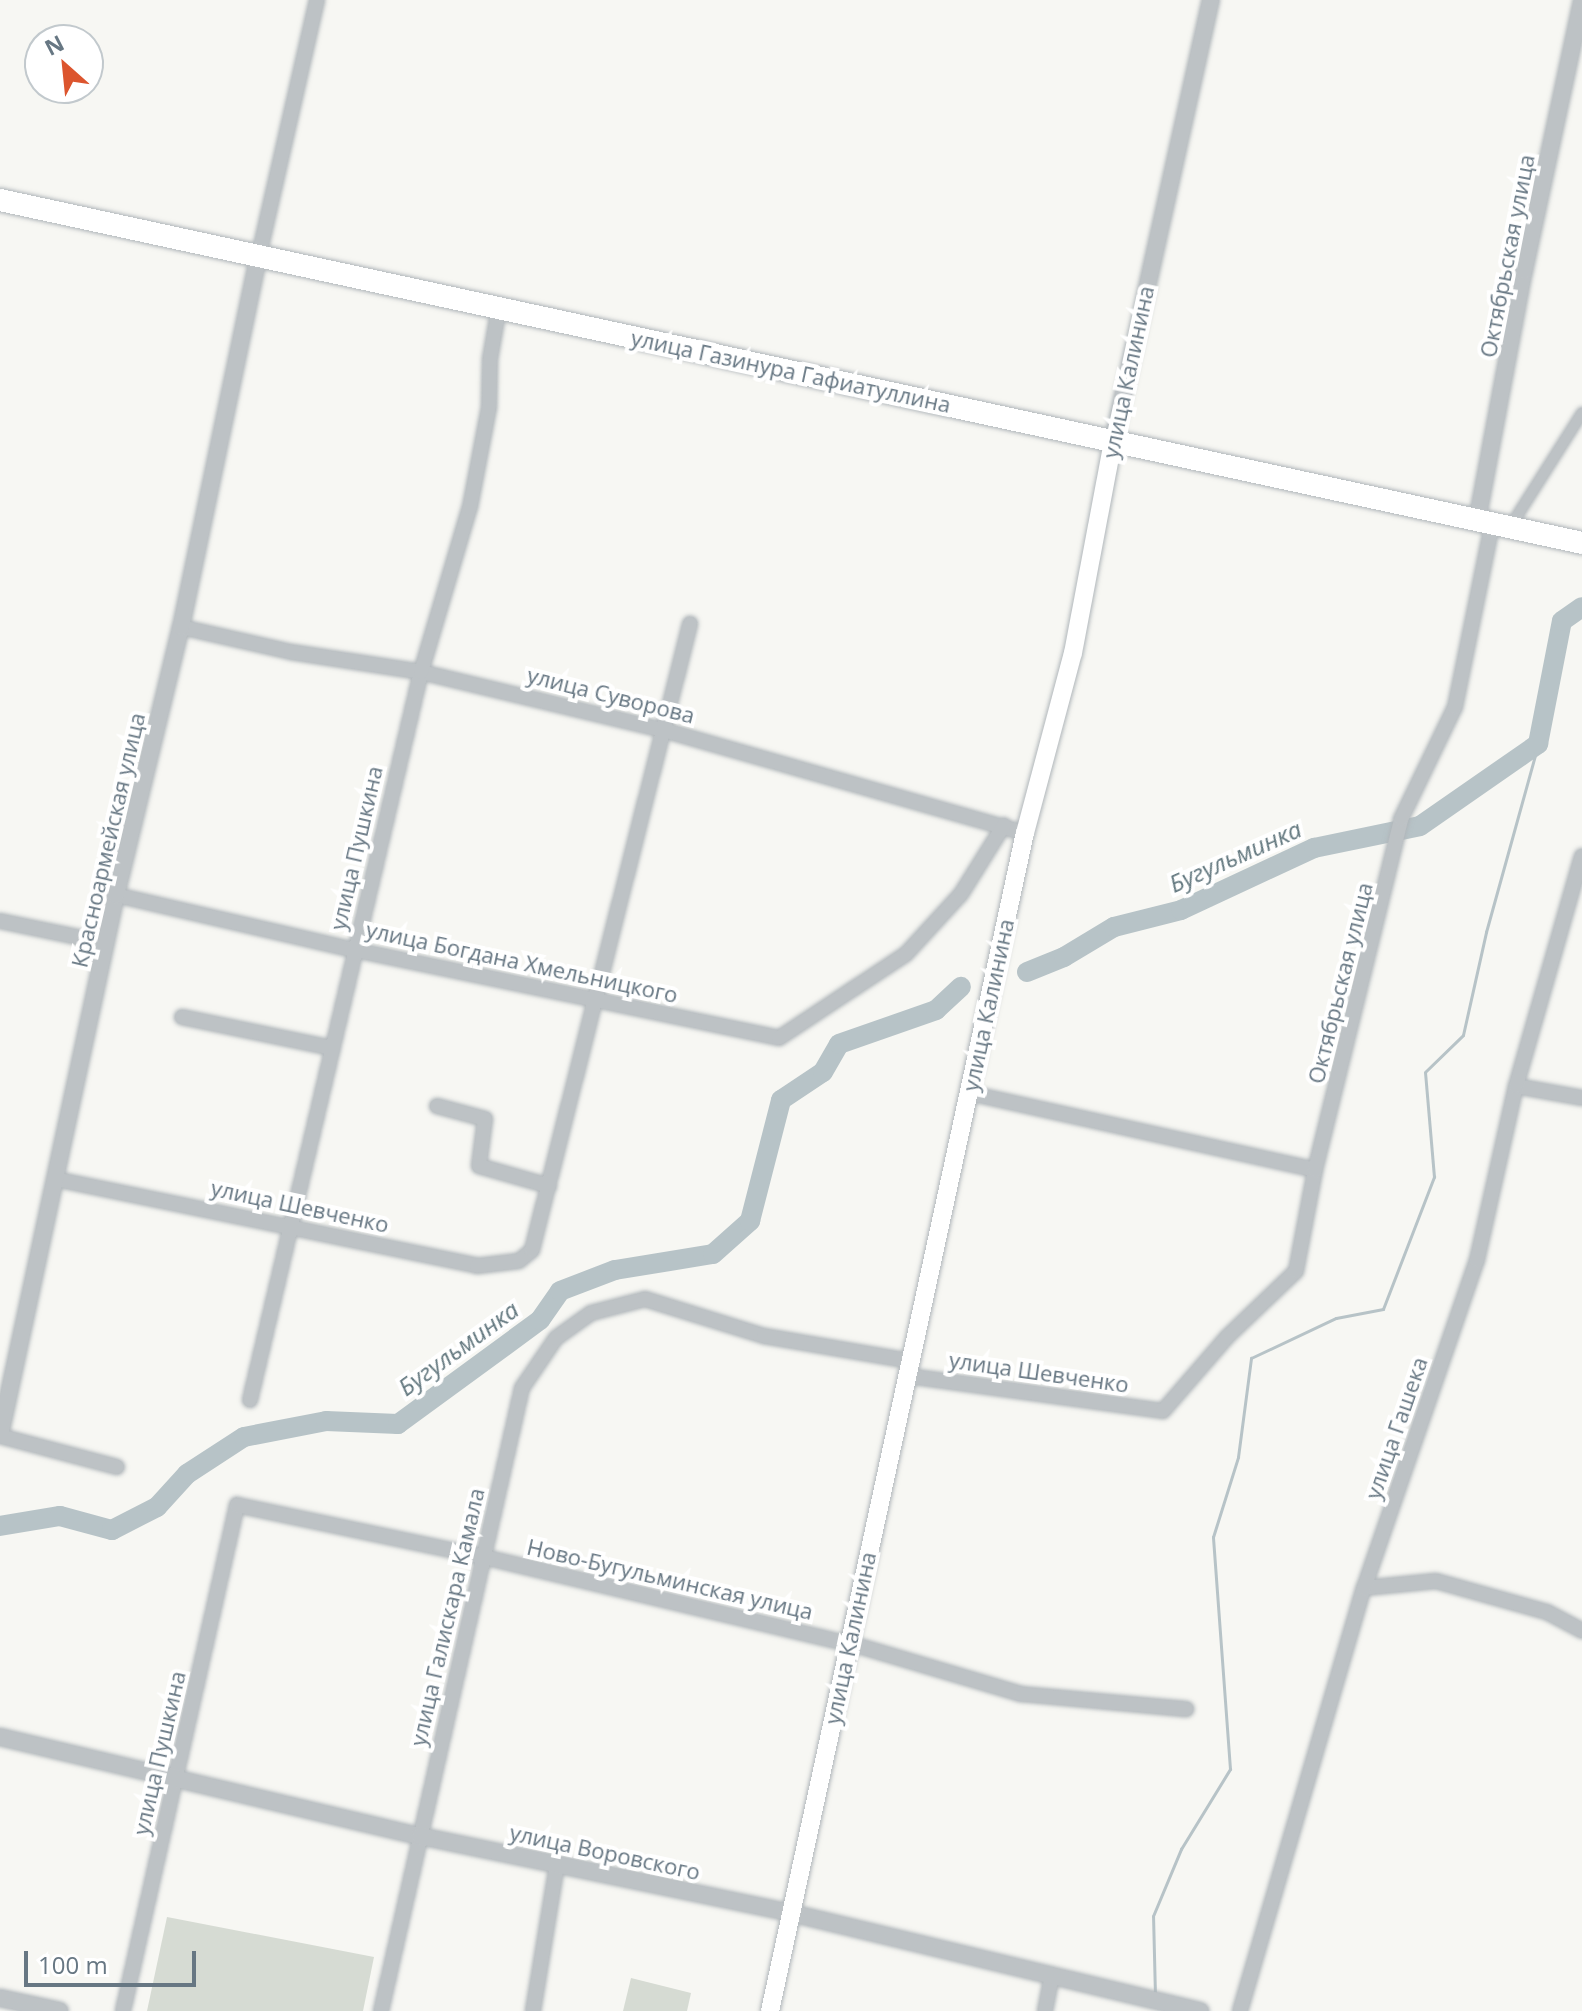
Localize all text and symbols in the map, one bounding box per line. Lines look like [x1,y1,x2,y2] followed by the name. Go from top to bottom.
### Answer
[24,24,104,104] north arrow
[39,27,69,62] text: N
[1474,152,1540,360] street label: Октябрьская улица
[1097,283,1159,461] street label: улица Калинина
[629,324,953,418] street label: улица Газинура Гафиатуллина
[525,661,697,729] street label: улица Суворова
[66,710,150,970] street label: Красноармейская улица
[324,763,388,933] street label: улица Пушкина
[1164,814,1306,898] water label: Бугульминка
[1302,880,1378,1086] street label: Октябрьская улица
[364,916,680,1008] street label: улица Богдана Хмельницкого
[957,916,1019,1094] street label: улица Калинина
[209,1174,391,1238] street label: улица Шевченко
[392,1295,524,1401] water label: Бугульминка
[947,1346,1131,1398] street label: улица Шевченко
[1359,1354,1433,1502] street label: улица Гашека
[404,1485,490,1749] street label: улица Галискара Камала
[524,1533,816,1625] street label: Ново-Бугульминская улица
[819,1549,881,1727] street label: улица Калинина
[127,1668,191,1838] street label: улица Пушкина
[507,1819,703,1885] street label: улица Воровского
[28,1935,200,1985] scale bar
[38,1948,108,1981] text: 100 m

